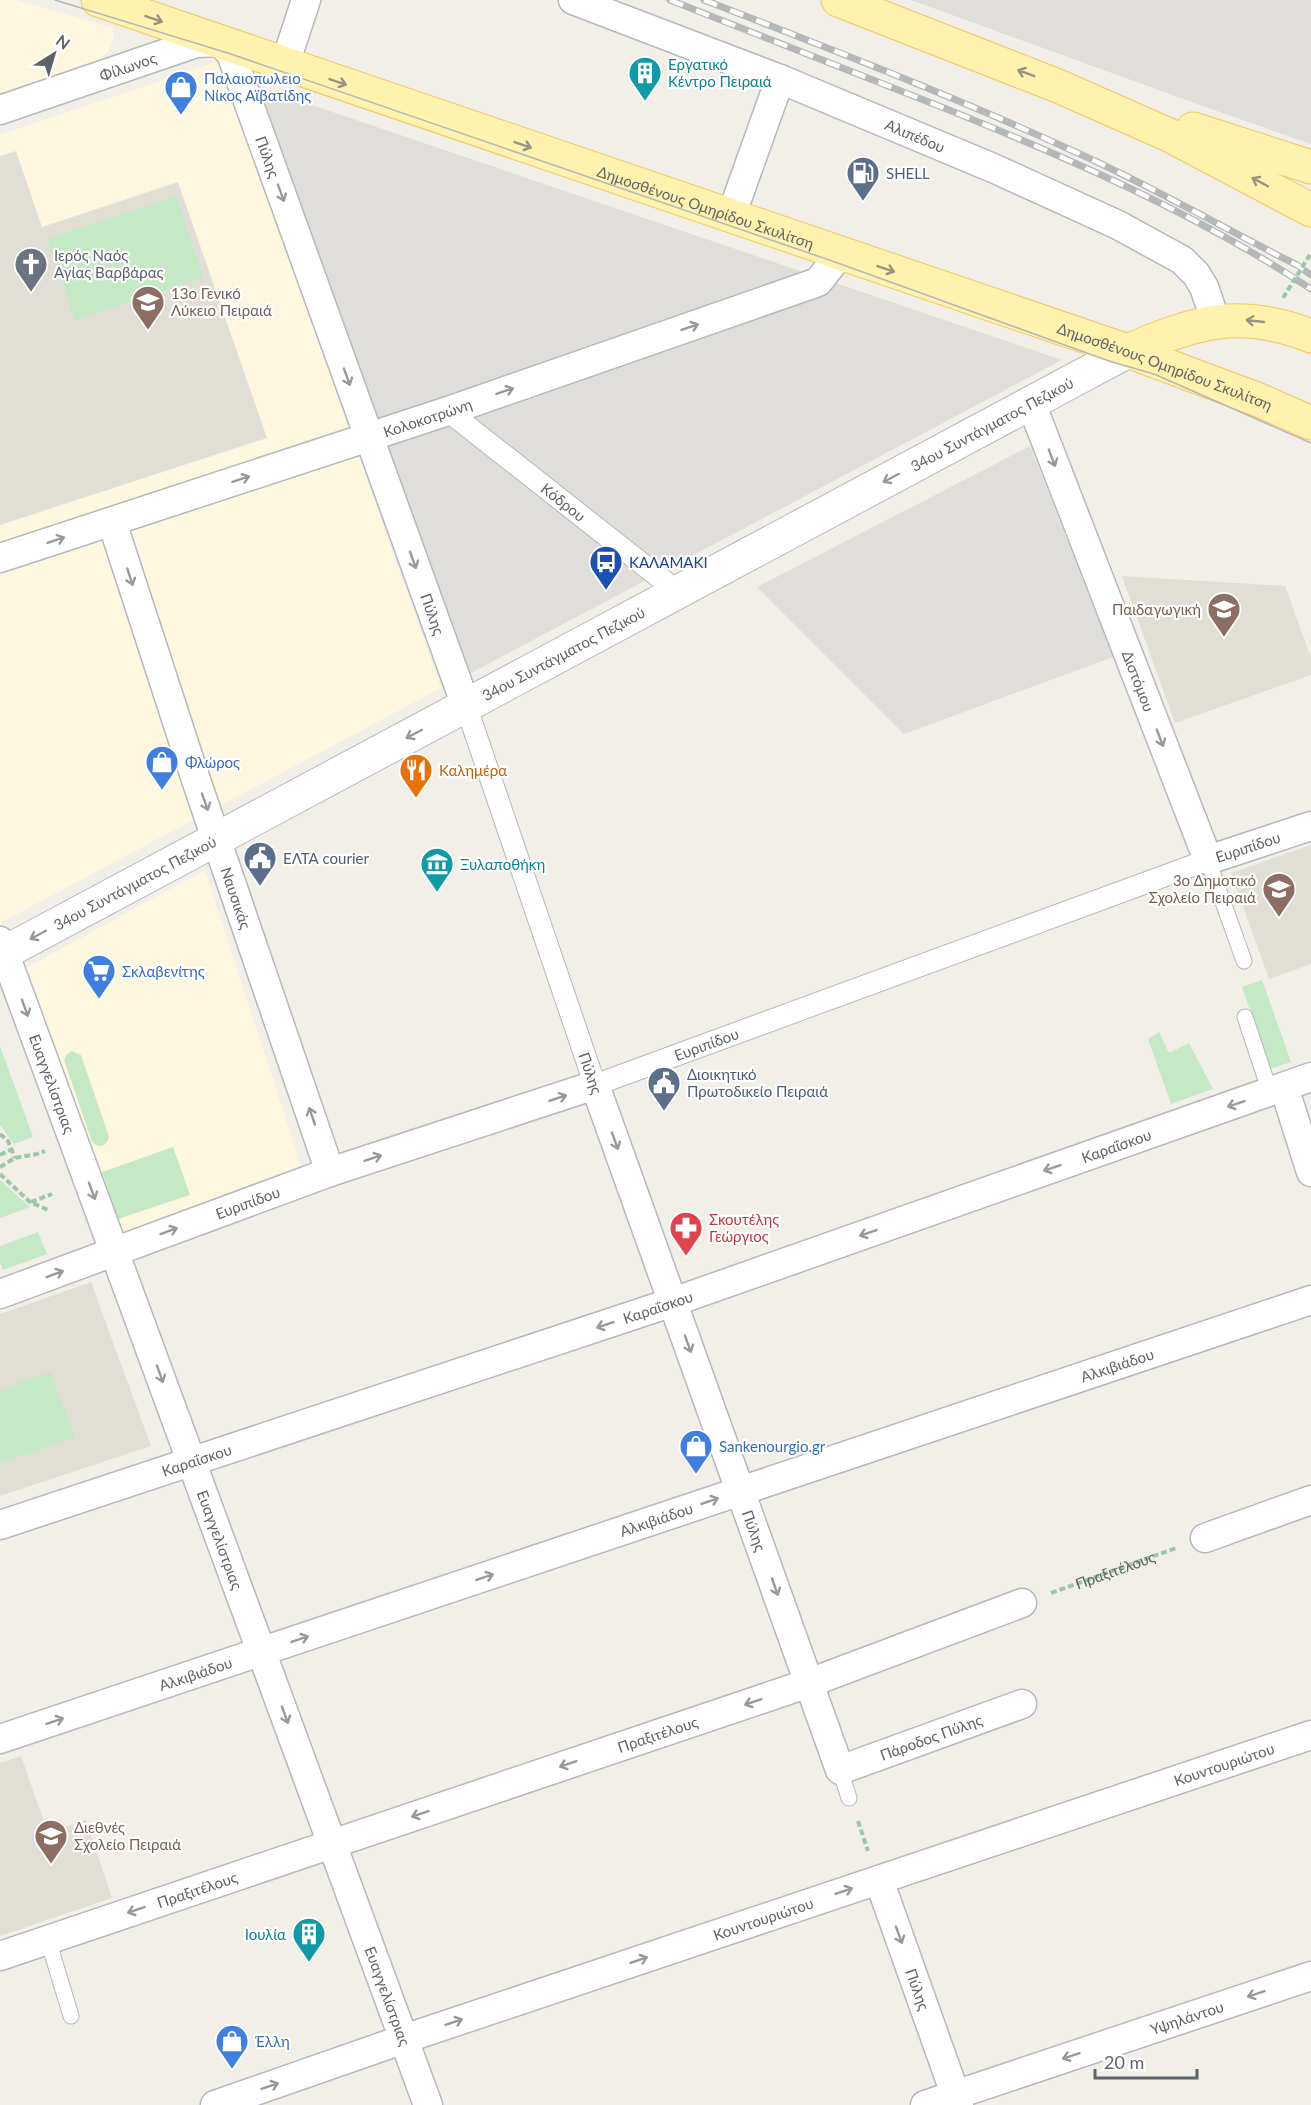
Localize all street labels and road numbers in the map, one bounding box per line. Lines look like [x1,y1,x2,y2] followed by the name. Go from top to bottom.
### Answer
[97,48,159,84] street label: Φίλωνος
[882,115,948,156] street label: Αλιπέδου
[252,134,284,180] street label: Πύλης
[595,162,816,252] street label: Δημοσθένους Ομηρίδου Σκυλίτση
[1055,319,1275,414] street label: Δημοσθένους Ομηρίδου Σκυλίτση
[907,373,1076,475] street label: 34ου Συντάγματος Πεζικού
[381,394,474,441] street label: Κολοκοτρώνη
[538,479,589,525] street label: Κόδρου
[417,591,449,637] street label: Πύλης
[479,602,648,704] street label: 34ου Συντάγματος Πεζικού
[1119,648,1159,714] street label: Διστόμου
[1213,828,1283,866] street label: Ευριπίδου
[50,832,219,934] street label: 34ου Συντάγματος Πεζικού
[217,865,255,931] street label: Ναυσικάς
[672,1024,741,1064] street label: Ευριπίδου
[26,1032,79,1136] street label: Ευαγγελίστριας
[576,1050,607,1096] street label: Πύλης
[1079,1125,1153,1166] street label: Καραΐσκου
[213,1182,282,1223] street label: Ευριπίδου
[621,1287,695,1327] street label: Καραΐσκου
[1078,1344,1156,1386] street label: Αλκιβιάδου
[159,1440,234,1480] street label: Καραΐσκου
[194,1488,247,1592] street label: Ευαγγελίστριας
[617,1499,695,1540] street label: Αλκιβιάδου
[739,1507,770,1554] street label: Πύλης
[1073,1547,1157,1593] street label: Πραξιτέλους
[156,1653,234,1694] street label: Αλκιβιάδου
[877,1710,985,1764] street label: Πάροδος Πύλης
[615,1712,700,1756] street label: Πραξιτέλους
[1171,1739,1276,1789] street label: Κουντουριώτου
[155,1868,240,1911] street label: Πραξιτέλους
[711,1893,816,1944] street label: Κουντουριώτου
[361,1944,414,2048] street label: Ευαγγελίστριας
[902,1966,934,2013] street label: Πύλης
[1148,1997,1226,2038] street label: Υψηλάντου

